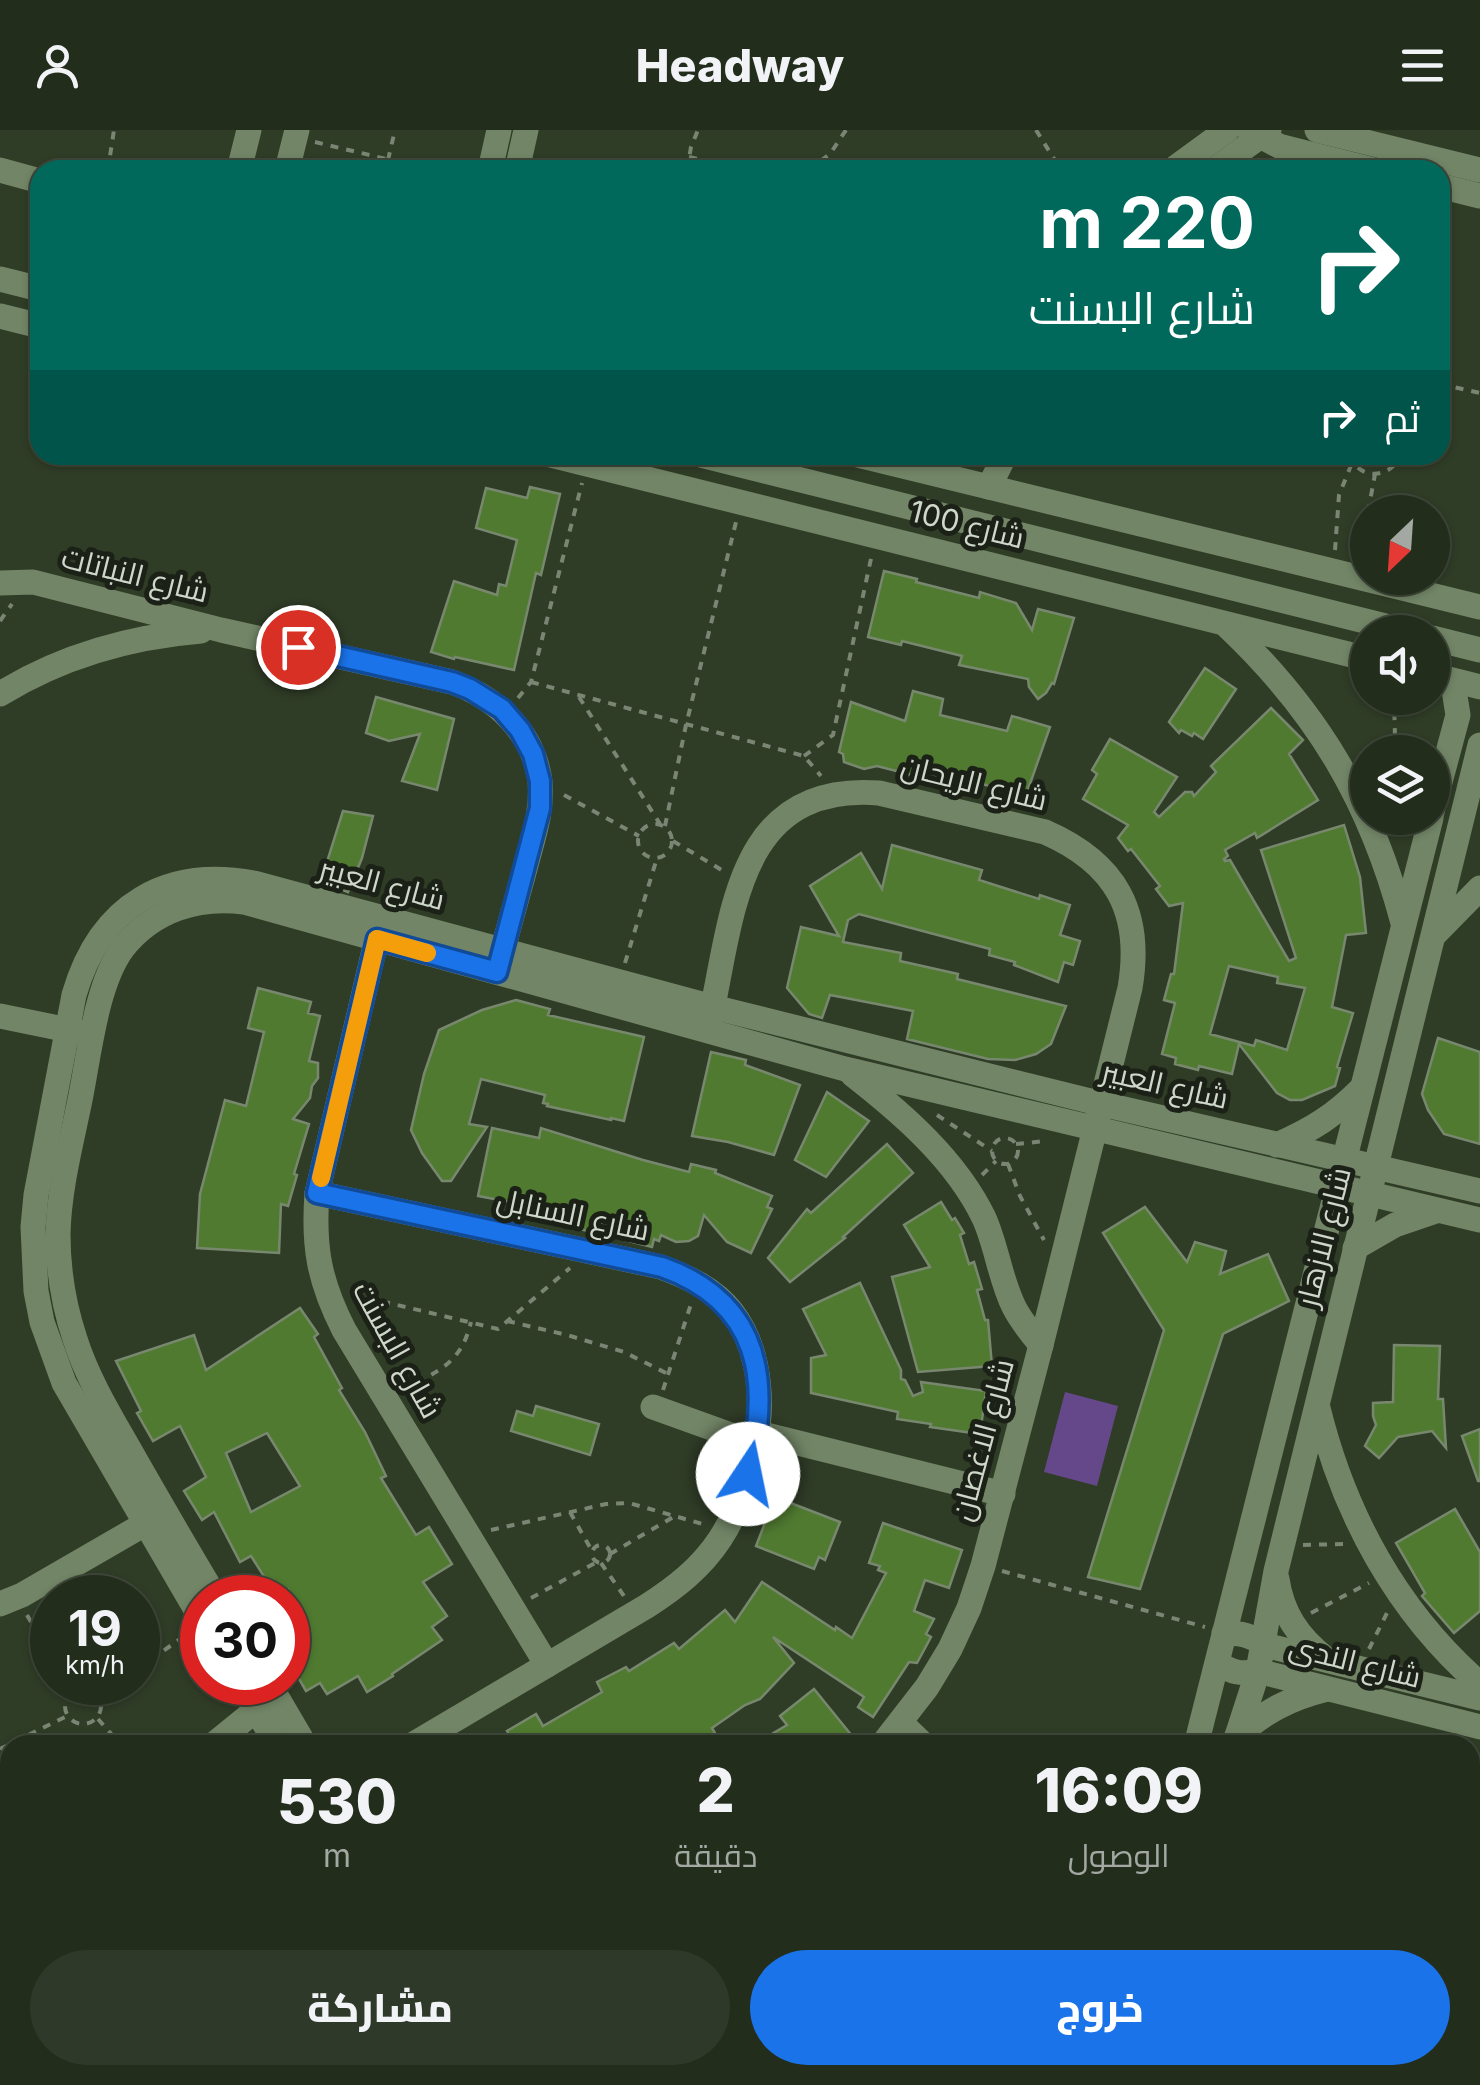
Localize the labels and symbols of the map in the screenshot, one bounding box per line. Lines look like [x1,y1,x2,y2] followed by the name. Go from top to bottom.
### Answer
[906,492,1028,559] street label: شارع 100
[1350,495,1450,595] north arrow
[57,538,212,613] street label: شارع النباتات
[256,605,341,690] pin
[897,747,1051,820] street label: شارع الريحان
[313,848,449,920] street label: شارع العبير
[1096,1052,1232,1119] street label: شارع العبير
[1288,1163,1361,1313] street label: شارع الازهار
[493,1180,653,1251] street label: شارع السنابل
[343,1275,450,1426] street label: شارع البسنت
[943,1355,1024,1525] street label: شارع الاغصان
[696,1422,800,1526] position arrow
[180,1575,310,1705] speed limit sign: 30
[1285,1627,1425,1698] street label: شارع الندى

